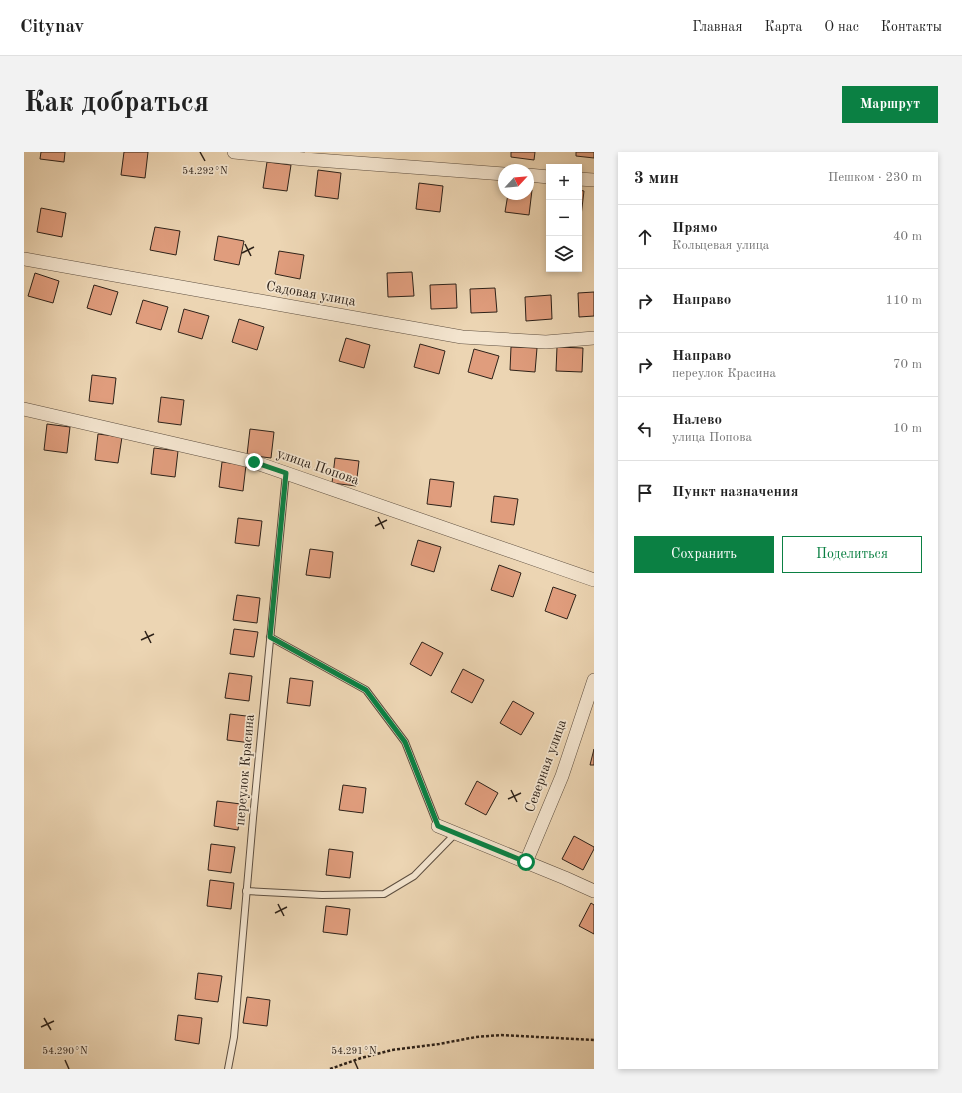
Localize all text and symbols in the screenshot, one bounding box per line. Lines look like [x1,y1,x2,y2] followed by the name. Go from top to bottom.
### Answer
[20,18,84,37] text: Citynav
[692,20,742,34] text: Главная
[764,20,802,34] text: Карта
[824,20,859,34] text: О нас
[881,20,942,34] text: Контакты
[842,86,938,123] button: Маршрут
[24,90,209,118] text: Как добраться
[498,164,534,200] north arrow
[546,164,582,272] map controls
[546,164,582,200] button: +
[182,166,228,176] text: 54.292°N
[634,170,679,187] text: 3 мин
[828,171,922,184] text: Пешком · 230 m
[546,200,582,236] button: −
[672,221,718,236] text: Прямо
[634,226,656,248] icon: ahead
[893,230,922,243] text: 40 m
[546,236,582,272] button: layers
[672,239,769,252] text: Кольцевая улица
[265,279,357,309] street label: Садовая улица
[634,290,656,312] icon: right
[672,293,731,308] text: Направо
[885,294,922,307] text: 110 m
[672,349,731,364] text: Направо
[634,354,656,376] icon: right
[893,358,922,371] text: 70 m
[672,367,776,380] text: переулок Красина
[672,413,722,428] text: Налево
[634,418,656,440] icon: left
[893,422,922,435] text: 10 m
[672,431,752,444] text: улица Попова
[275,446,361,488] street label: улица Попова
[245,453,263,471] route end
[634,482,656,504] icon: arrive
[672,485,799,500] text: Пункт назначения
[634,536,774,573] button: Сохранить
[782,536,922,573] button: Поделиться
[233,714,257,826] street label: переулок Красина
[523,718,569,814] street label: Северная улица
[517,853,535,871] route start
[42,1046,88,1056] text: 54.290°N
[331,1046,377,1056] text: 54.291°N

